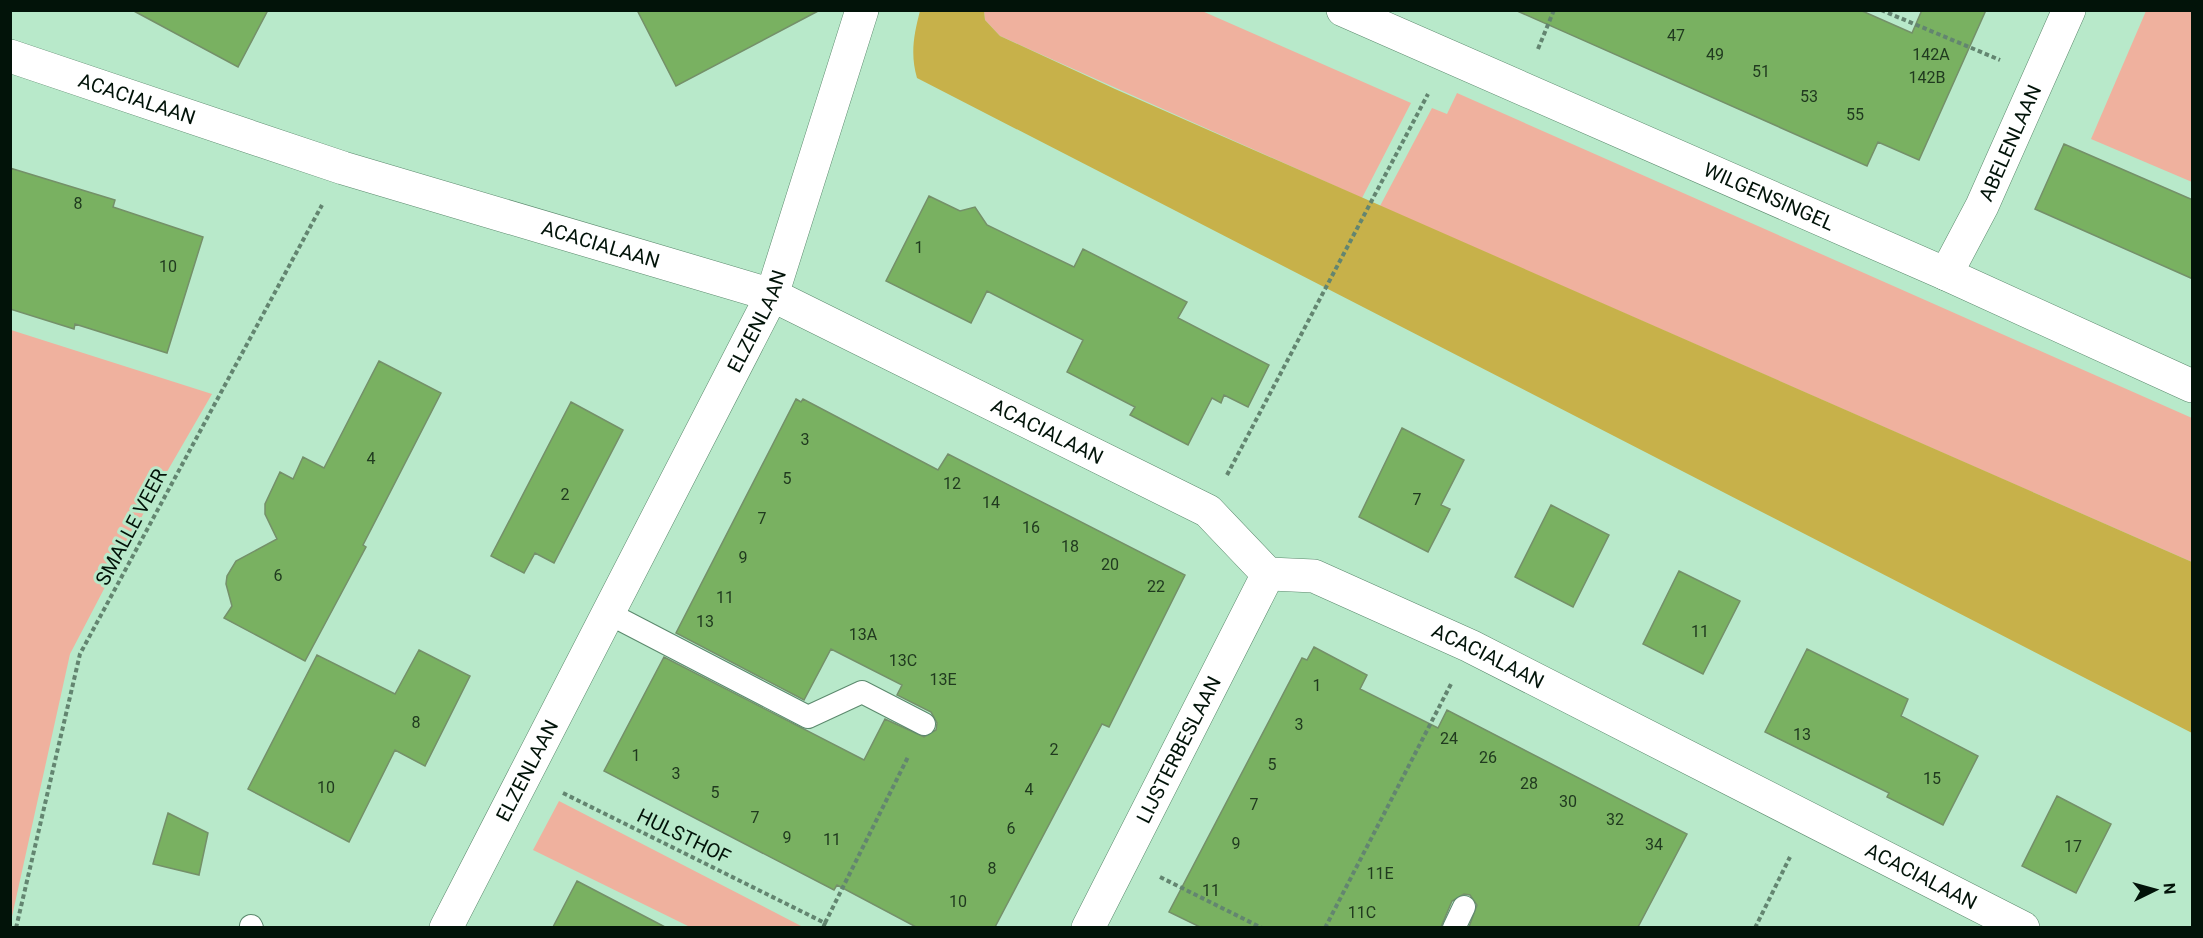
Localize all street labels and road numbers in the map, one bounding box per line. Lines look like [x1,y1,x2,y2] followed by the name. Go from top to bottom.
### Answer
[75,68,199,130] street label: ACACIALAAN
[1974,81,2046,205] street label: ABELENLAAN
[1700,157,1838,236] street label: WILGENSINGEL
[539,215,663,273] street label: ACACIALAAN
[722,267,791,377] street label: ELZENLAAN
[987,394,1107,469] street label: ACACIALAAN
[90,465,172,589] street label: SMALLE VEER
[1428,619,1548,694] street label: ACACIALAAN
[1131,672,1226,827] street label: LIJSTERBESLAAN
[491,716,563,826] street label: ELZENLAAN
[633,803,735,869] street label: HULSTHOF
[1862,838,1981,915] street label: ACACIALAAN

